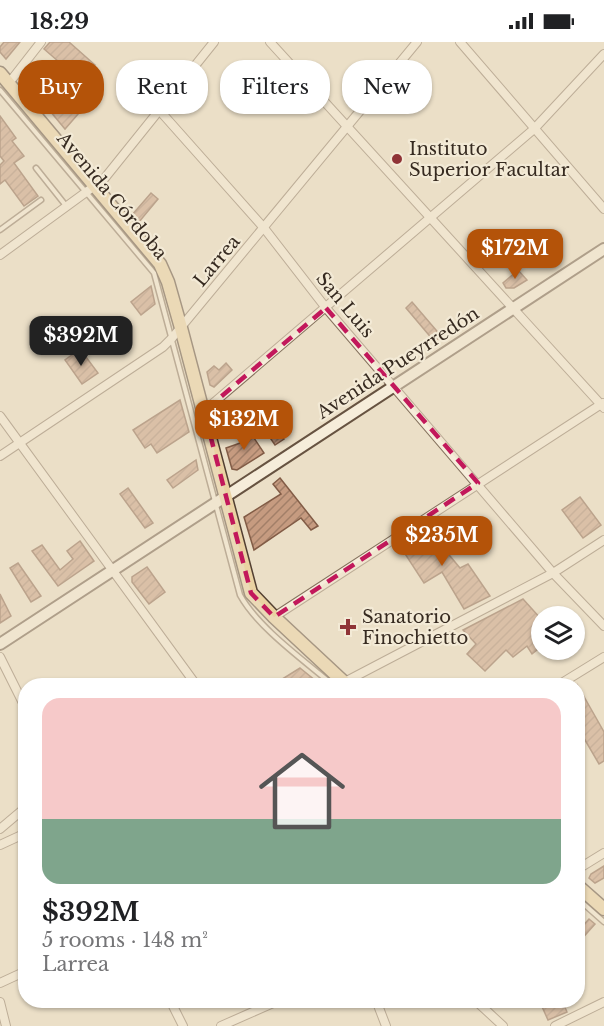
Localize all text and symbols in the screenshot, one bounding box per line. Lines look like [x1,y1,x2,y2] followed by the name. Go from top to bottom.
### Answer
[30,8,89,35] text: 18:29
[18,60,104,114] chip: Buy
[116,60,208,114] chip: Rent
[220,60,330,114] chip: Filters
[342,60,432,114] chip: New
[52,127,172,264] street label: Avenida Córdoba
[409,138,570,181] place label: Instituto Superior Facultar
[390,152,404,166] marker: Instituto Superior Facultar
[473,229,557,280] pin: $172M
[189,231,245,291] street label: Larrea
[481,236,549,260] text: $172M
[311,268,379,342] street label: San Luis
[312,302,483,424] street label: Avenida Pueyrredón
[39,316,123,367] pin: $392M
[43,323,119,347] text: $392M
[202,400,286,451] pin: $132M
[209,407,279,431] text: $132M
[400,516,484,567] pin: $235M
[405,523,479,547] text: $235M
[362,606,468,649] place label: Sanatorio Finochietto
[531,606,585,660] map controls
[531,606,585,660] button: layers
[339,618,357,636] marker: Sanatorio Finochietto
[248,737,356,845] icon: home
[42,896,140,928] text: $392M
[42,928,208,952] text: 5 rooms · 148 m²
[42,952,109,976] text: Larrea

